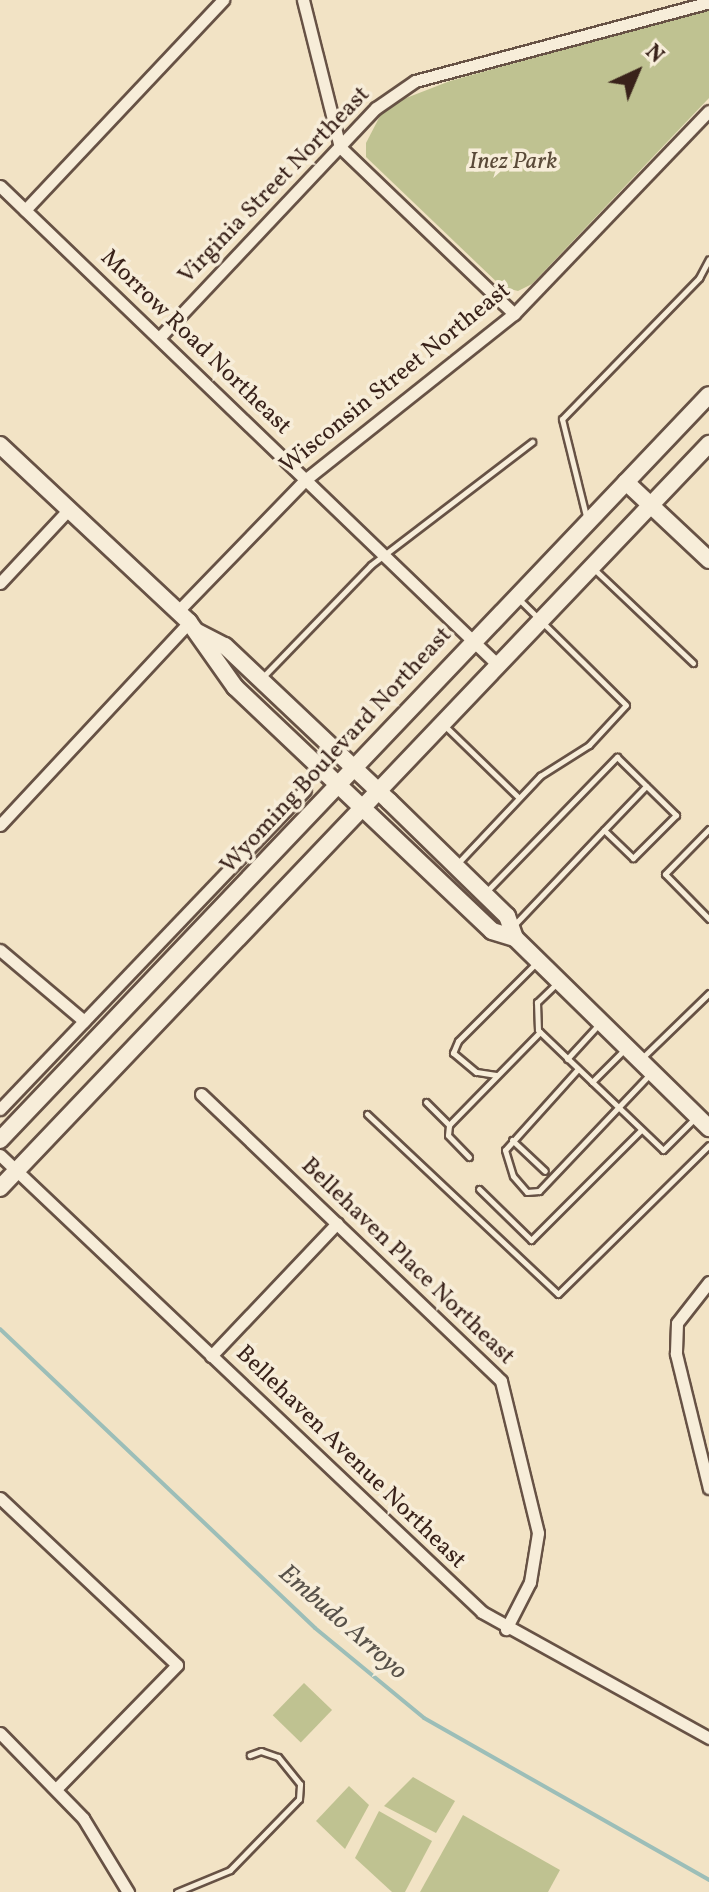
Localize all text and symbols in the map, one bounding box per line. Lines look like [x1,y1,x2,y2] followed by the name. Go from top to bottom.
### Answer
[597,32,677,112] north arrow
[637,38,671,71] text: N
[173,81,377,291] street label: Virginia Street Northeast
[469,149,557,177] park label: Inez Park
[93,244,297,442] street label: Morrow Road Northeast
[275,277,517,481] street label: Wisconsin Street Northeast
[215,622,459,880] street label: Wyoming Boulevard Northeast
[294,1152,520,1372] street label: Bellehaven Place Northeast
[229,1340,471,1576] street label: Bellehaven Avenue Northeast
[271,1559,413,1687] water label: Embudo Arroyo

